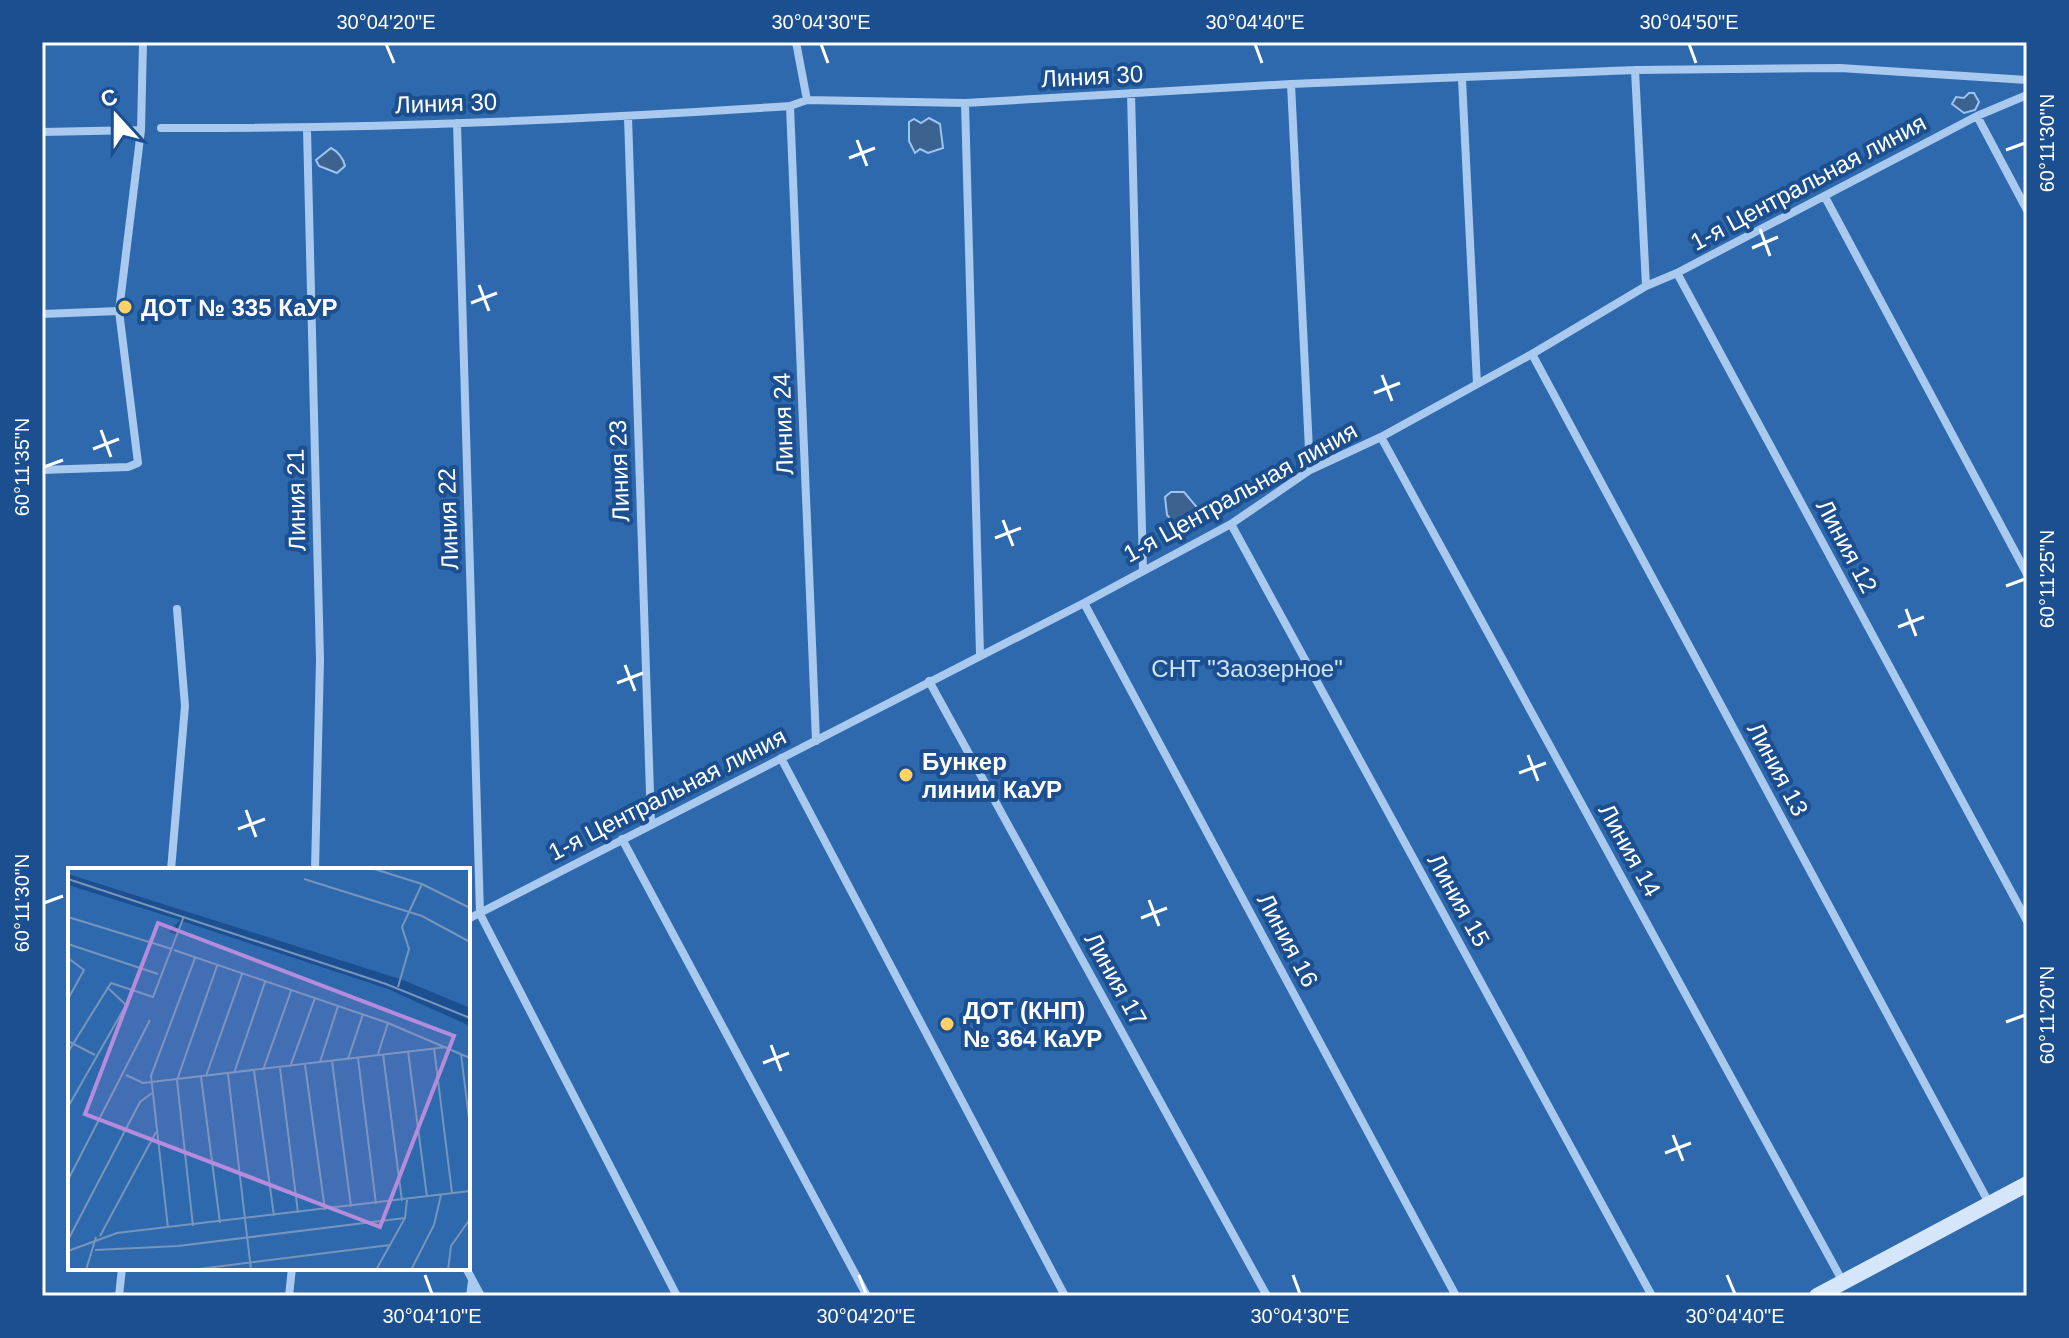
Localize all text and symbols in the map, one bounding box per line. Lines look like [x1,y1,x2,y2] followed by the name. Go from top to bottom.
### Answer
[337,11,436,33] text: 30°04'20"E
[772,11,871,33] text: 30°04'30"E
[1206,11,1305,33] text: 30°04'40"E
[1640,11,1739,33] text: 30°04'50"E
[1040,60,1144,92] street label: Линия 30
[76,76,156,156] north arrow
[97,83,121,112] text: С
[394,88,498,118] street label: Линия 30
[2036,94,2058,192] text: 60°11'30"N
[1686,108,1930,256] street label: 1-я Центральная линия
[141,294,337,321] place label: ДОТ № 335 КаУР
[116,298,134,316] marker: ДОТ № 335 КаУР
[768,372,798,476] street label: Линия 24
[1118,416,1362,568] street label: 1-я Центральная линия
[11,418,33,516] text: 60°11'35"N
[604,419,634,523] street label: Линия 23
[282,449,310,551] street label: Линия 21
[433,467,463,571] street label: Линия 22
[1811,495,1883,597] street label: Линия 12
[2036,530,2058,628] text: 60°11'25"N
[1151,655,1343,682] park label: СНТ "Заозерное"
[1742,718,1814,820] street label: Линия 13
[544,722,790,866] street label: 1-я Центральная линия
[922,748,1062,803] place label: Бункер линии КаУР
[897,766,915,784] marker: Бункер линии КаУР
[1593,799,1667,901] street label: Линия 14
[1422,849,1496,951] street label: Линия 15
[11,854,33,952] text: 60°11'30"N
[68,868,470,1270] inset map
[1252,889,1324,991] street label: Линия 16
[1079,928,1153,1030] street label: Линия 17
[2036,966,2058,1064] text: 60°11'20"N
[963,997,1102,1052] place label: ДОТ (КНП) № 364 КаУР
[938,1015,956,1033] marker: ДОТ (КНП) № 364 КаУР
[383,1305,482,1327] text: 30°04'10"E
[817,1305,916,1327] text: 30°04'20"E
[1251,1305,1350,1327] text: 30°04'30"E
[1686,1305,1785,1327] text: 30°04'40"E

